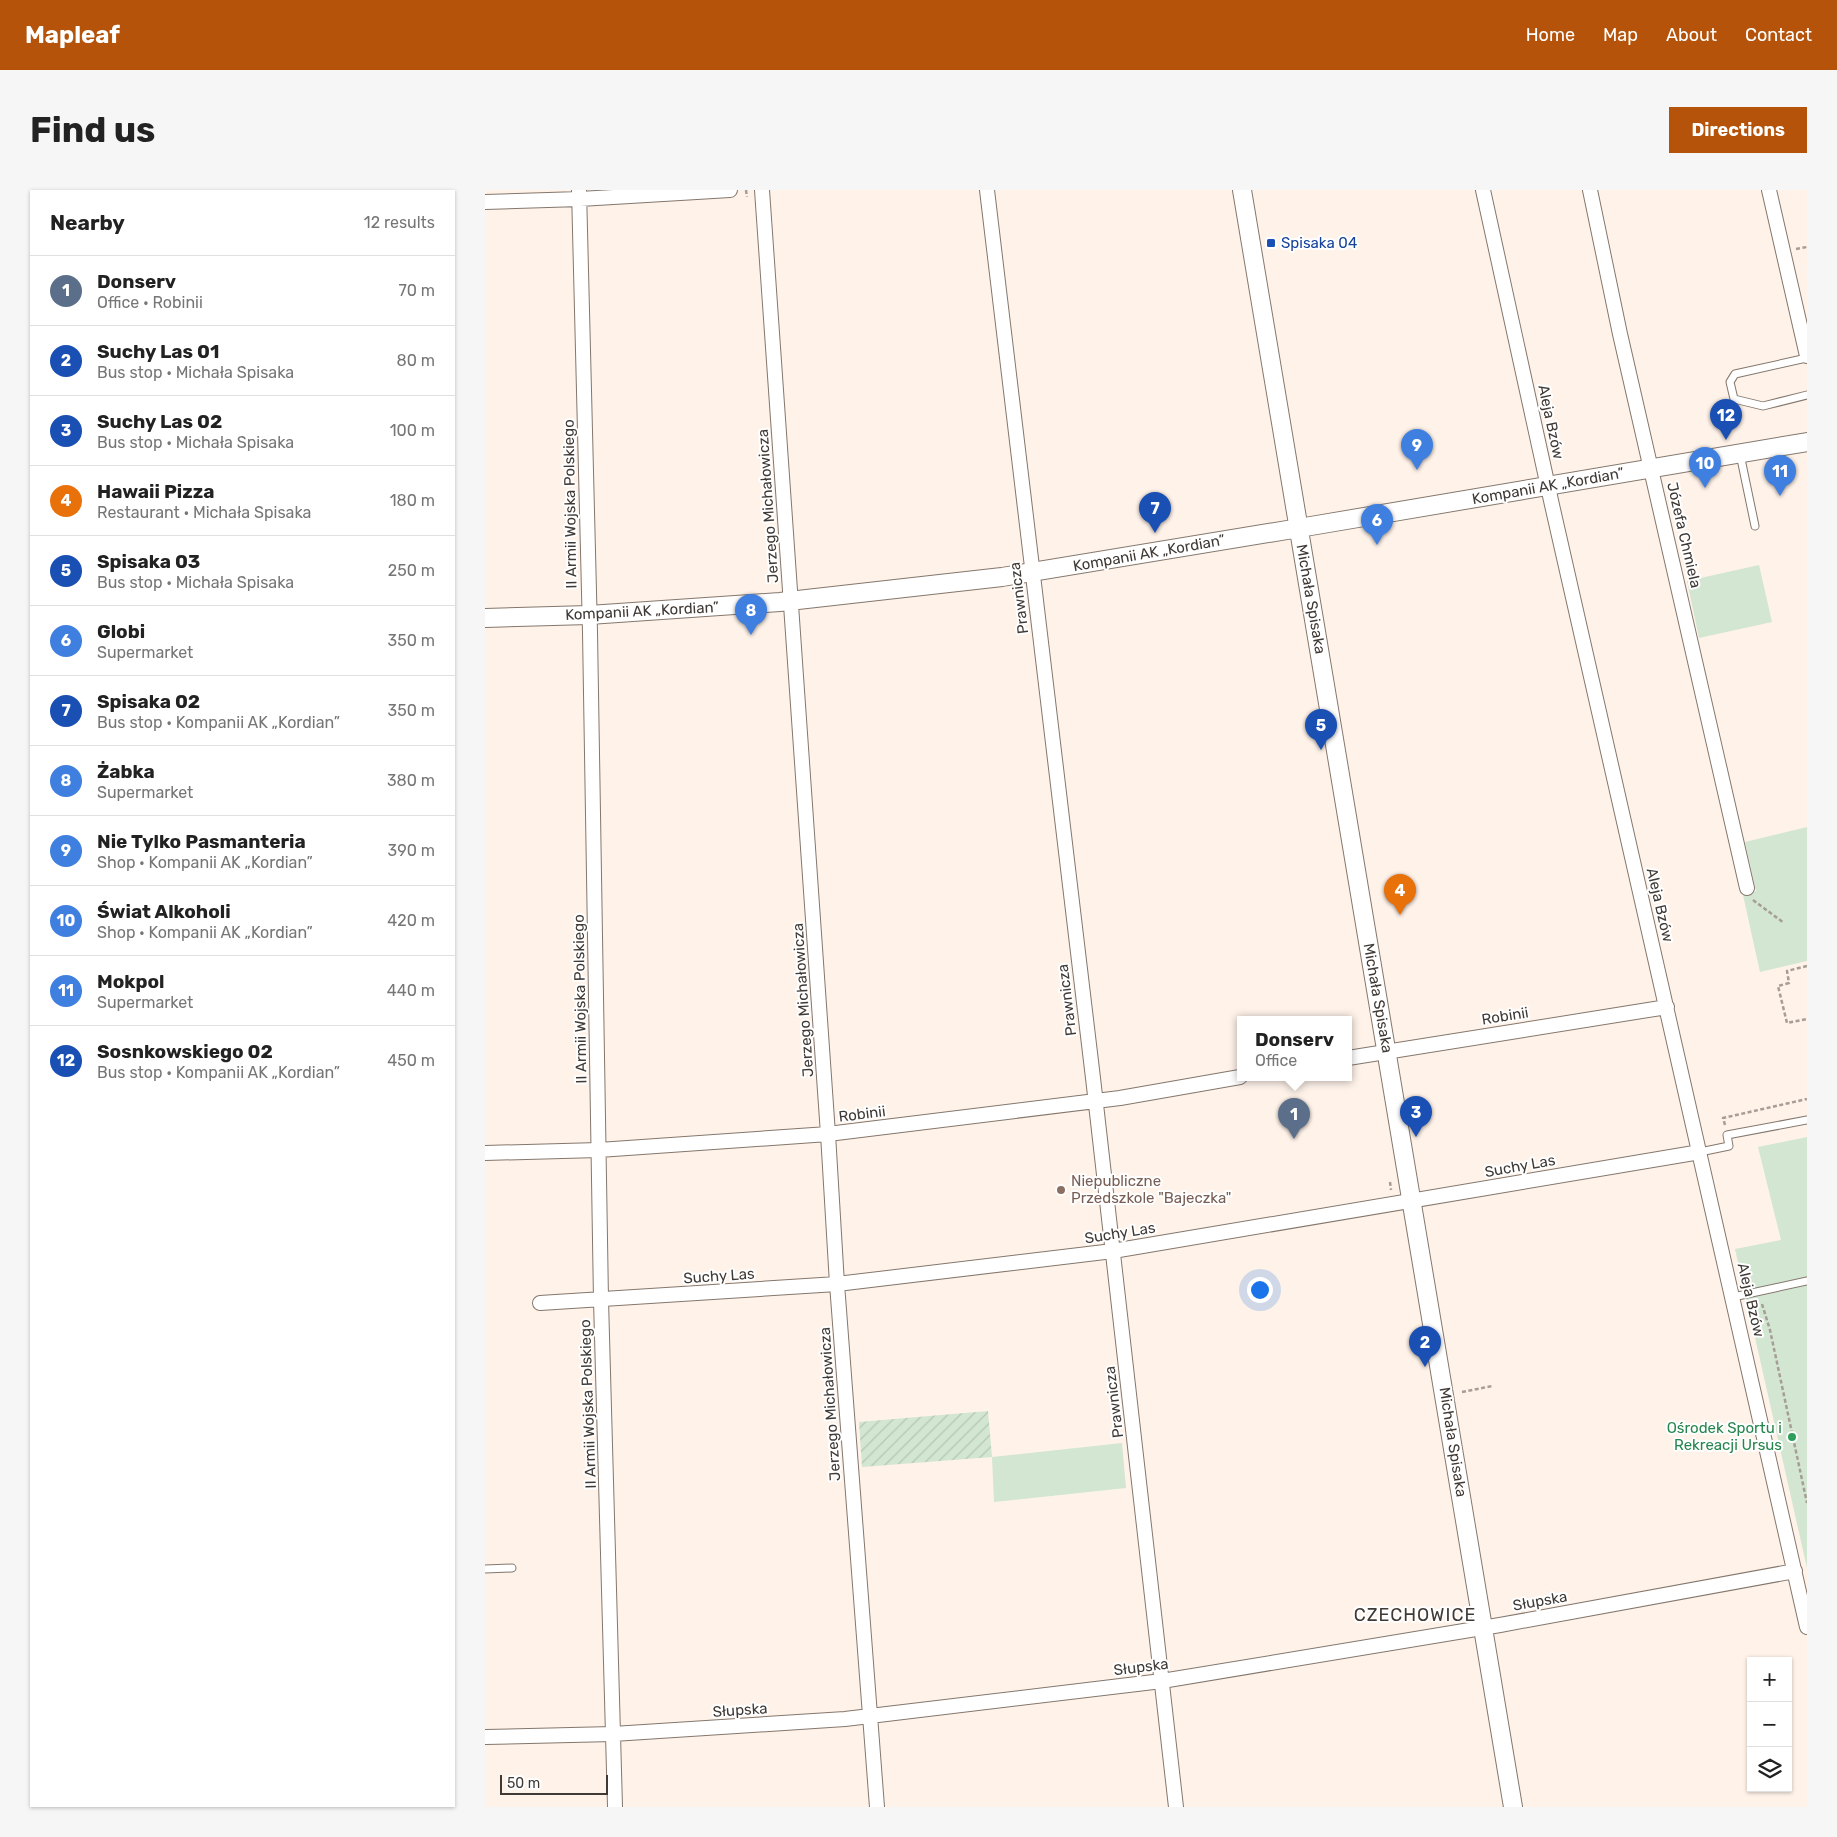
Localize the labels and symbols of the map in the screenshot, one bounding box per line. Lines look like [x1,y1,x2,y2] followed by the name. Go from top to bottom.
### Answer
[1281,234,1357,252] place label: Spisaka 04
[1265,237,1277,249] marker: Spisaka 04
[1534,383,1568,461] street label: Aleja Bzów
[1710,399,1742,440] pin: 12
[560,419,580,589] street label: II Armii Wojska Polskiego
[754,428,782,584] street label: Jerzego Michałowicza
[1401,429,1433,470] pin: 9
[1689,447,1721,488] pin: 10
[1764,455,1796,496] pin: 11
[1471,464,1626,508] street label: Kompanii AK „Kordian”
[1663,480,1705,590] street label: Józefa Chmiela
[1139,492,1171,533] pin: 7
[1361,504,1393,545] pin: 6
[1072,531,1227,575] street label: Kompanii AK „Kordian”
[1292,543,1330,655] street label: Michała Spisaka
[1006,561,1032,635] street label: Prawnicza
[735,594,767,635] pin: 8
[565,598,720,624] street label: Kompanii AK „Kordian”
[1305,709,1337,750] pin: 5
[1643,866,1677,944] street label: Aleja Bzów
[1384,874,1416,915] pin: 4
[570,914,590,1084] street label: II Armii Wojska Polskiego
[789,922,817,1078] street label: Jerzego Michałowicza
[1359,942,1397,1054] street label: Michała Spisaka
[1054,963,1080,1037] street label: Prawnicza
[1480,1003,1530,1029] street label: Robinii
[1400,1096,1432,1137] pin: 3
[1278,1098,1310,1139] pin: 1
[837,1102,887,1126] street label: Robinii
[1483,1151,1557,1181] street label: Suchy Las
[1071,1172,1231,1207] place label: Niepubliczne Przedszkole "Bajeczka"
[1055,1184,1067,1196] marker: Niepubliczne Przedszkole "Bajeczka"
[1083,1218,1157,1247] street label: Suchy Las
[1734,1261,1768,1339] street label: Aleja Bzów
[683,1265,756,1287] street label: Suchy Las
[1247,1277,1273,1303] your location
[576,1319,600,1489] street label: II Armii Wojska Polskiego
[816,1326,844,1482] street label: Jerzego Michałowicza
[1409,1326,1441,1367] pin: 2
[1101,1365,1127,1439] street label: Prawnicza
[1435,1386,1471,1498] street label: Michała Spisaka
[1667,1419,1782,1454] place label: Ośrodek Sportu i Rekreacji Ursus
[1786,1431,1798,1443] marker: Ośrodek Sportu i Rekreacji Ursus
[1511,1587,1569,1615] street label: Słupska
[1354,1604,1476,1626] district label: CZECHOWICE
[1113,1655,1169,1679] street label: Słupska
[712,1699,768,1721] street label: Słupska
[500,1772,607,1795] scale bar

